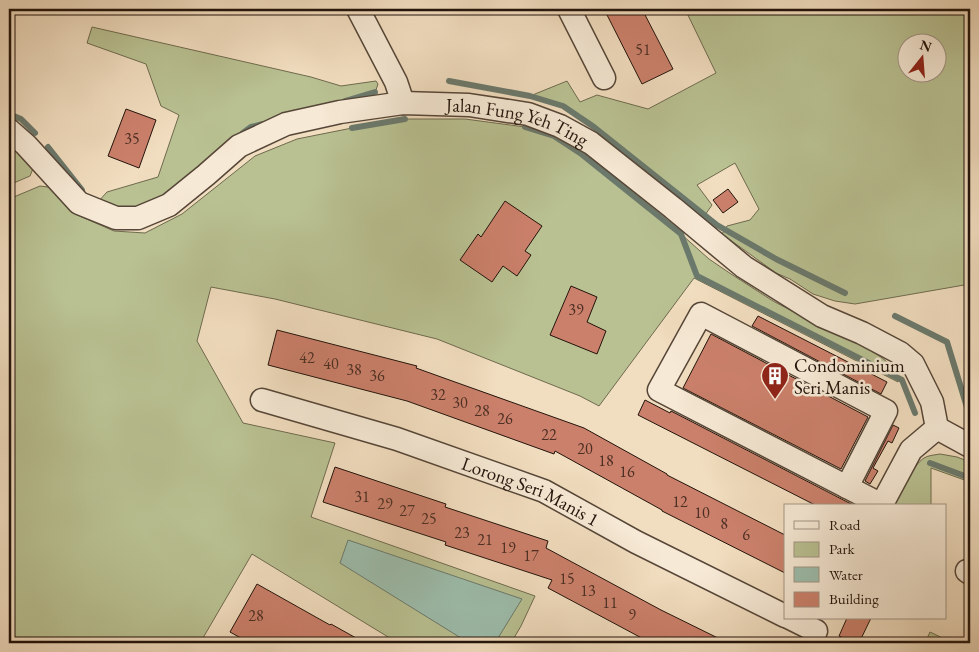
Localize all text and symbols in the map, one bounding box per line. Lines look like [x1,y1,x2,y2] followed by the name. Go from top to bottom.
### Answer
[896,32,946,82] north arrow
[918,35,934,56] text: N
[635,39,651,60] house number: 51
[443,92,593,153] street label: Jalan Fung Yeh Ting
[124,128,140,149] house number: 35
[568,299,584,320] house number: 39
[299,347,315,368] house number: 42
[323,353,339,374] house number: 40
[794,353,905,400] place label: Condominium Seri Manis
[346,359,362,380] house number: 38
[760,361,790,400] building icon: Condominium Seri Manis
[369,365,385,386] house number: 36
[430,384,446,405] house number: 32
[452,392,468,413] house number: 30
[474,400,490,421] house number: 28
[497,408,513,429] house number: 26
[541,424,557,445] house number: 22
[577,438,593,459] house number: 20
[598,450,614,471] house number: 18
[458,451,603,532] street label: Lorong Seri Manis 1
[619,461,635,482] house number: 16
[354,486,370,507] house number: 31
[672,491,688,512] house number: 12
[377,493,393,514] house number: 29
[399,500,415,521] house number: 27
[694,502,710,523] house number: 10
[784,504,946,620] legend
[421,508,437,529] house number: 25
[720,513,728,534] house number: 8
[829,515,861,534] text: Road
[454,522,470,543] house number: 23
[742,524,750,545] house number: 6
[477,529,493,550] house number: 21
[500,537,516,558] house number: 19
[829,539,856,558] text: Park
[523,545,539,566] house number: 17
[829,565,863,584] text: Water
[559,568,575,589] house number: 15
[580,580,596,601] house number: 13
[829,589,879,608] text: Building
[602,592,618,613] house number: 11
[628,604,636,625] house number: 9
[248,605,264,626] house number: 28

